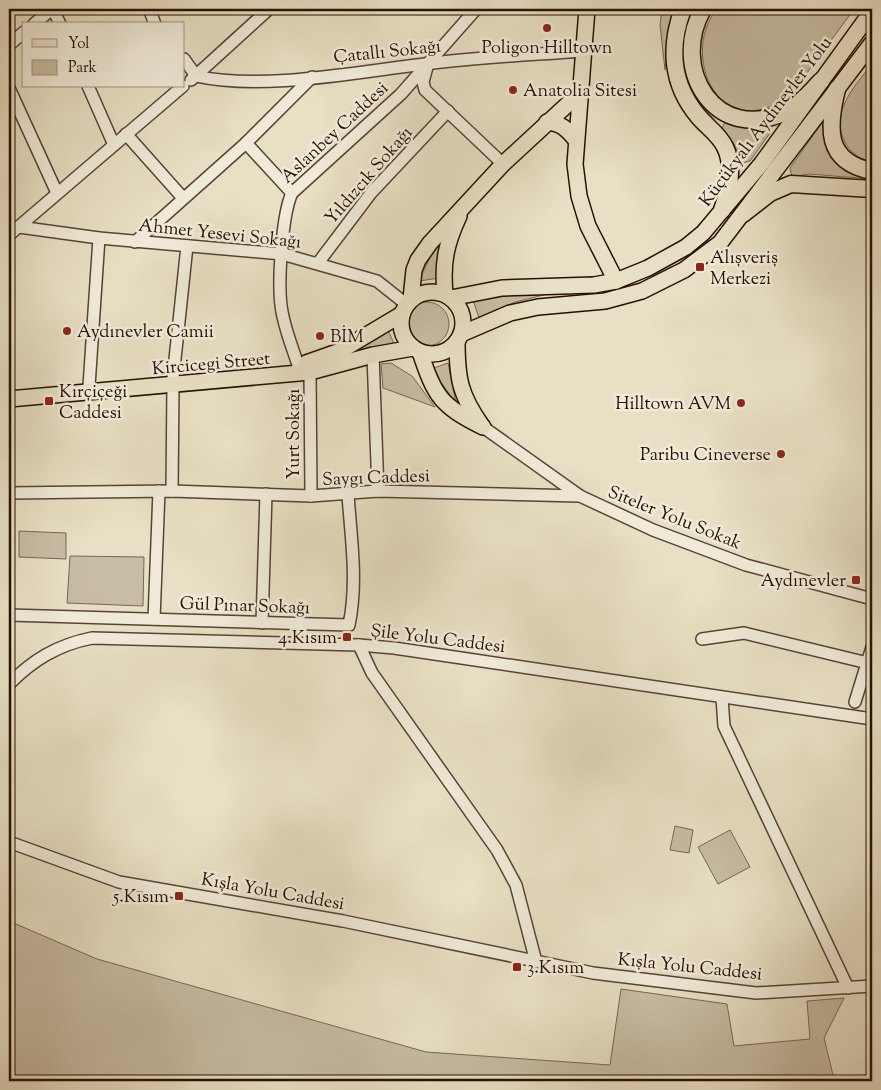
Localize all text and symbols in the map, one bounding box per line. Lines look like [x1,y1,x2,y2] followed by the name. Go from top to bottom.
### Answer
[22,22,185,88] legend
[541,22,553,34] marker: Poligon Hilltown
[694,32,839,213] street label: Küçükyalı Aydınevler Yolu
[68,34,90,55] text: Yol
[332,34,442,72] street label: Çatallı Sokağı
[482,36,613,62] place label: Poligon Hilltown
[68,58,97,79] text: Park
[276,77,395,190] street label: Aslanbey Caddesi
[523,79,637,105] place label: Anatolia Sitesi
[507,84,519,96] marker: Anatolia Sitesi
[319,121,420,231] street label: Yıldızcık Sokağı
[137,214,302,256] street label: Ahmet Yesevi Sokağı
[710,246,778,293] place label: Alışveriş Merkezi
[694,261,706,273] marker: Alışveriş Merkezi
[77,320,214,346] place label: Aydınevler Camii
[61,325,73,337] marker: Aydınevler Camii
[330,325,364,351] place label: BİM
[314,330,326,342] marker: BİM
[151,347,271,383] street label: Kircicegi Street
[59,380,127,427] place label: Kırçiçeği Caddesi
[282,389,308,479] street label: Yurt Sokağı
[615,392,731,418] place label: Hilltown AVM
[43,395,55,407] marker: Kırçiçeği Caddesi
[735,397,747,409] marker: Hilltown AVM
[640,443,771,469] place label: Paribu Cineverse
[775,448,787,460] marker: Paribu Cineverse
[322,464,430,494] street label: Saygı Caddesi
[603,480,745,558] street label: Siteler Yolu Sokak
[761,569,846,595] place label: Aydınevler
[850,574,862,586] marker: Aydınevler
[179,592,311,622] street label: Gül Pınar Sokağı
[369,619,507,661] street label: Şile Yolu Caddesi
[278,626,337,652] place label: 4.Kısım
[341,631,353,643] marker: 4.Kısım
[199,868,346,918] street label: Kışla Yolu Caddesi
[112,885,169,911] place label: 5.Kısım
[173,890,185,902] marker: 5.Kısım
[616,947,763,989] street label: Kışla Yolu Caddesi
[527,956,584,982] place label: 3.Kısım
[511,961,523,973] marker: 3.Kısım

